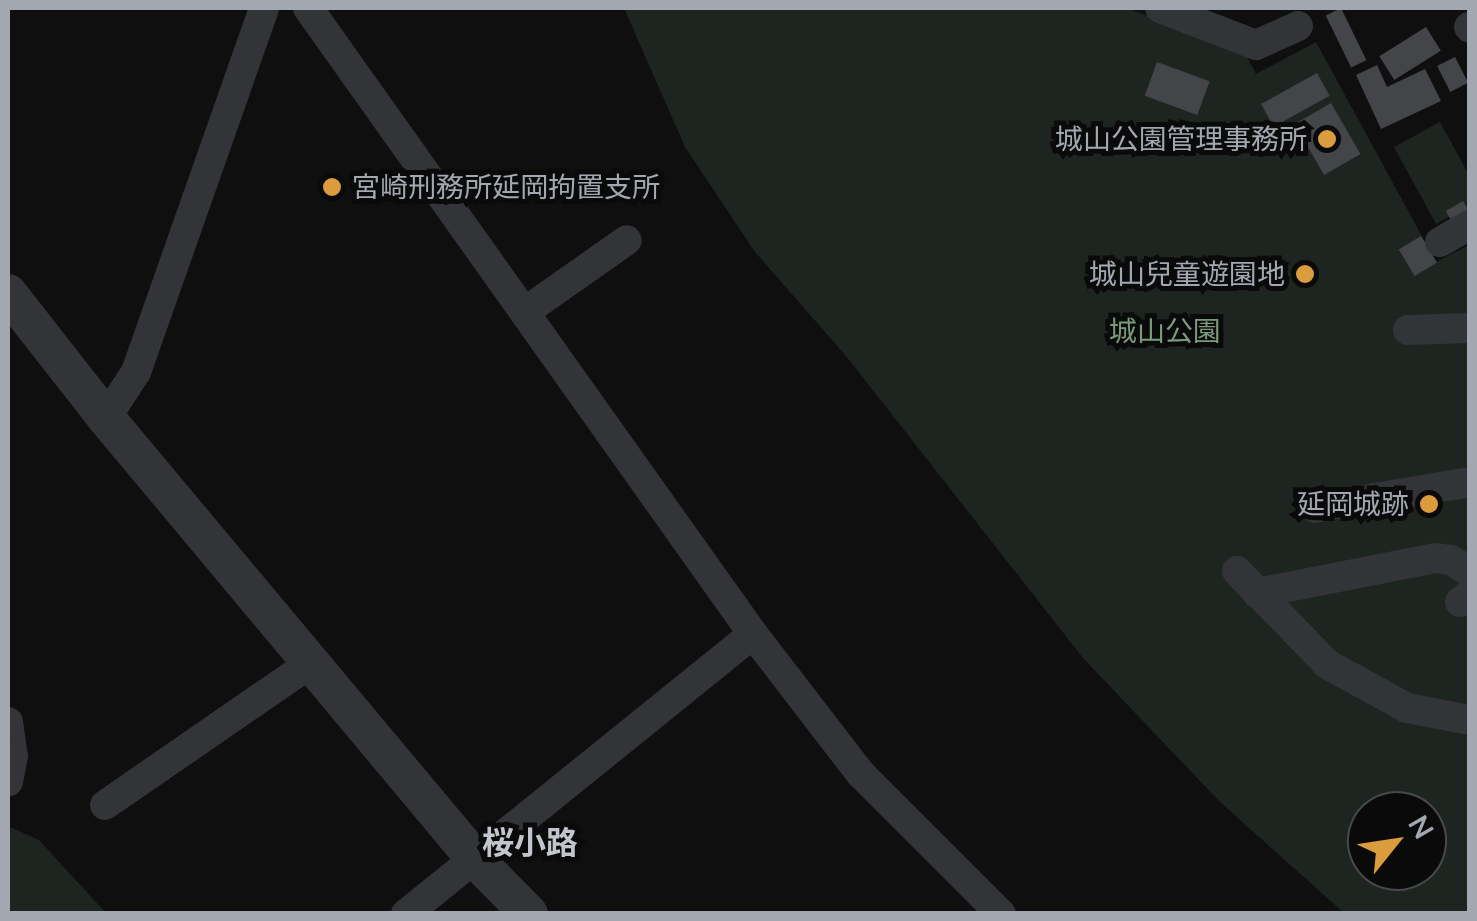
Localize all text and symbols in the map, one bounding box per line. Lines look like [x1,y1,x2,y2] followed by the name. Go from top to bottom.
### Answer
[1055,122,1307,156] place label: 城山公園管理事務所
[1316,128,1338,150] marker: 城山公園管理事務所
[352,170,660,204] place label: 宮崎刑務所延岡拘置支所
[321,176,343,198] marker: 宮崎刑務所延岡拘置支所
[1089,257,1285,291] place label: 城山兒童遊園地
[1294,263,1316,285] marker: 城山兒童遊園地
[1109,314,1221,348] park label: 城山公園
[1297,487,1409,521] place label: 延岡城跡
[1418,493,1440,515] marker: 延岡城跡
[1347,791,1447,891] north arrow
[1401,809,1442,845] text: N
[482,823,578,861] district label: 桜小路

